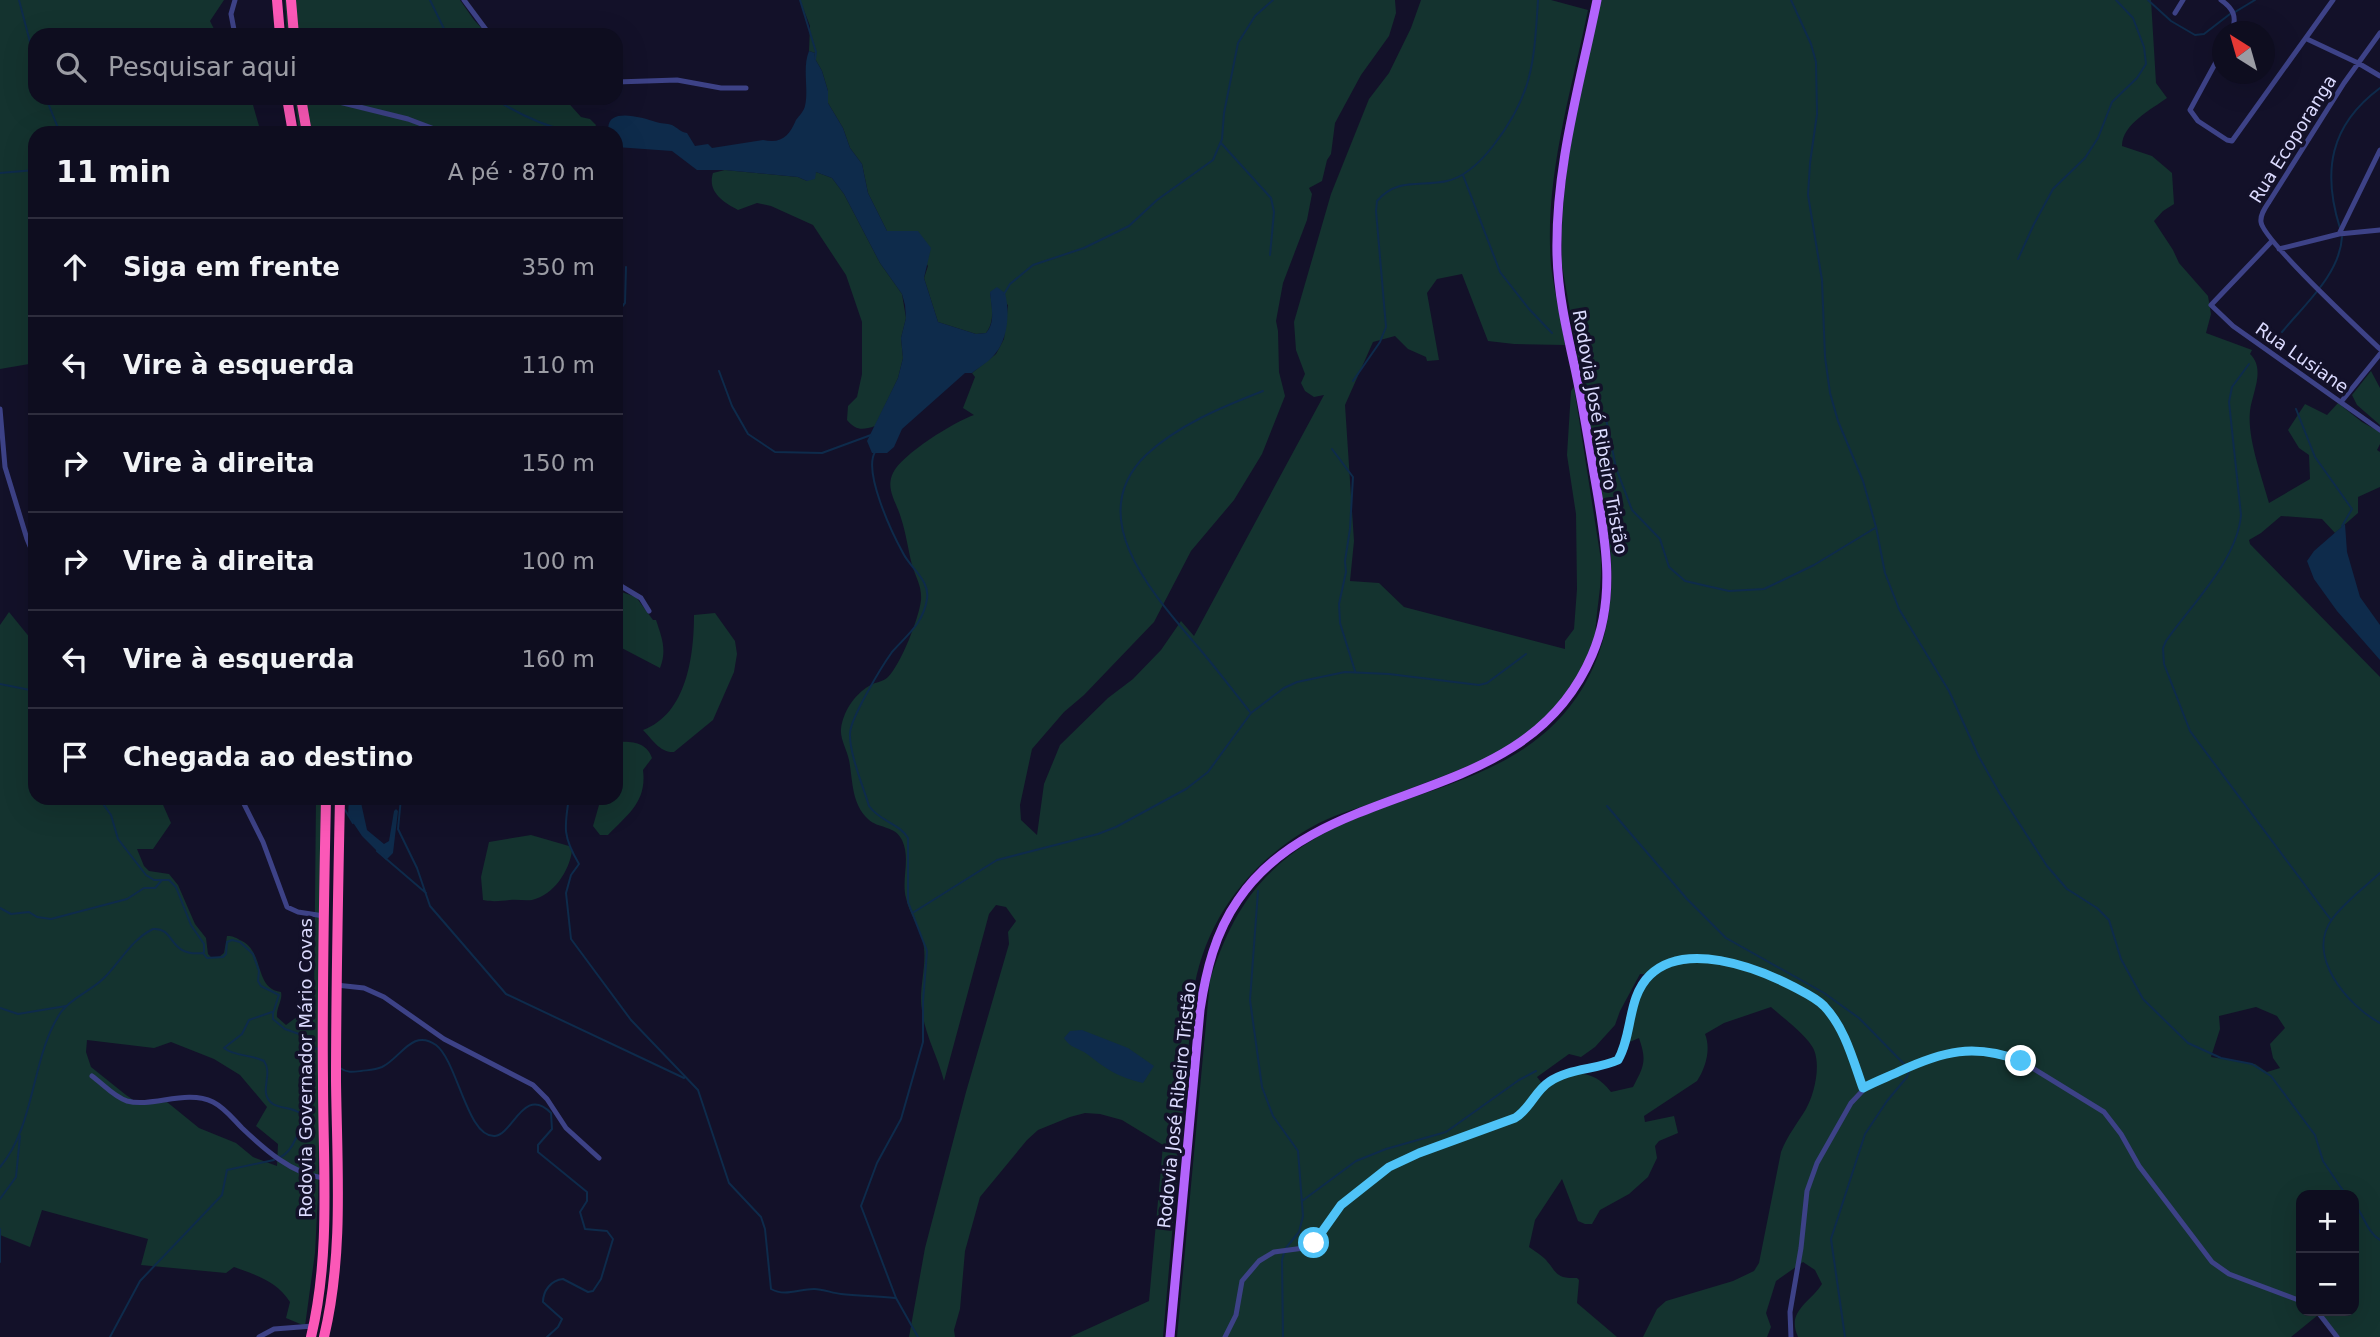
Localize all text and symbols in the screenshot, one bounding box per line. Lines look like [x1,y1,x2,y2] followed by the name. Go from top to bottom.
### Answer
[2212,21,2275,84] north arrow
[28,28,623,105] search box
[52,48,90,86] icon: search
[108,52,297,82] text: Pesquisar aqui
[2245,71,2340,207] street label: Rua Ecoporanga
[56,154,171,189] text: 11 min
[448,159,595,185] text: A pé · 870 m
[56,248,94,286] icon: ahead
[123,252,340,282] text: Siga em frente
[521,254,595,280] text: 350 m
[1569,308,1632,556] street label: Rodovia José Ribeiro Tristão
[2252,318,2353,397] street label: Rua Lusiane
[56,346,94,384] icon: left
[123,350,355,380] text: Vire à esquerda
[521,352,595,378] text: 110 m
[56,444,94,482] icon: right
[123,448,315,478] text: Vire à direita
[521,450,595,476] text: 150 m
[56,542,94,580] icon: right
[123,546,315,576] text: Vire à direita
[521,548,595,574] text: 100 m
[56,640,94,678] icon: left
[123,644,355,674] text: Vire à esquerda
[521,646,595,672] text: 160 m
[56,738,94,776] icon: arrive
[123,742,413,772] text: Chegada ao destino
[295,918,316,1218] street label: Rodovia Governador Mário Covas
[1153,981,1200,1229] street label: Rodovia José Ribeiro Tristão
[2005,1045,2036,1076] route end
[2296,1190,2359,1316] map controls
[2296,1190,2359,1253] button: +
[1298,1227,1329,1258] route start
[2296,1253,2359,1316] button: −

